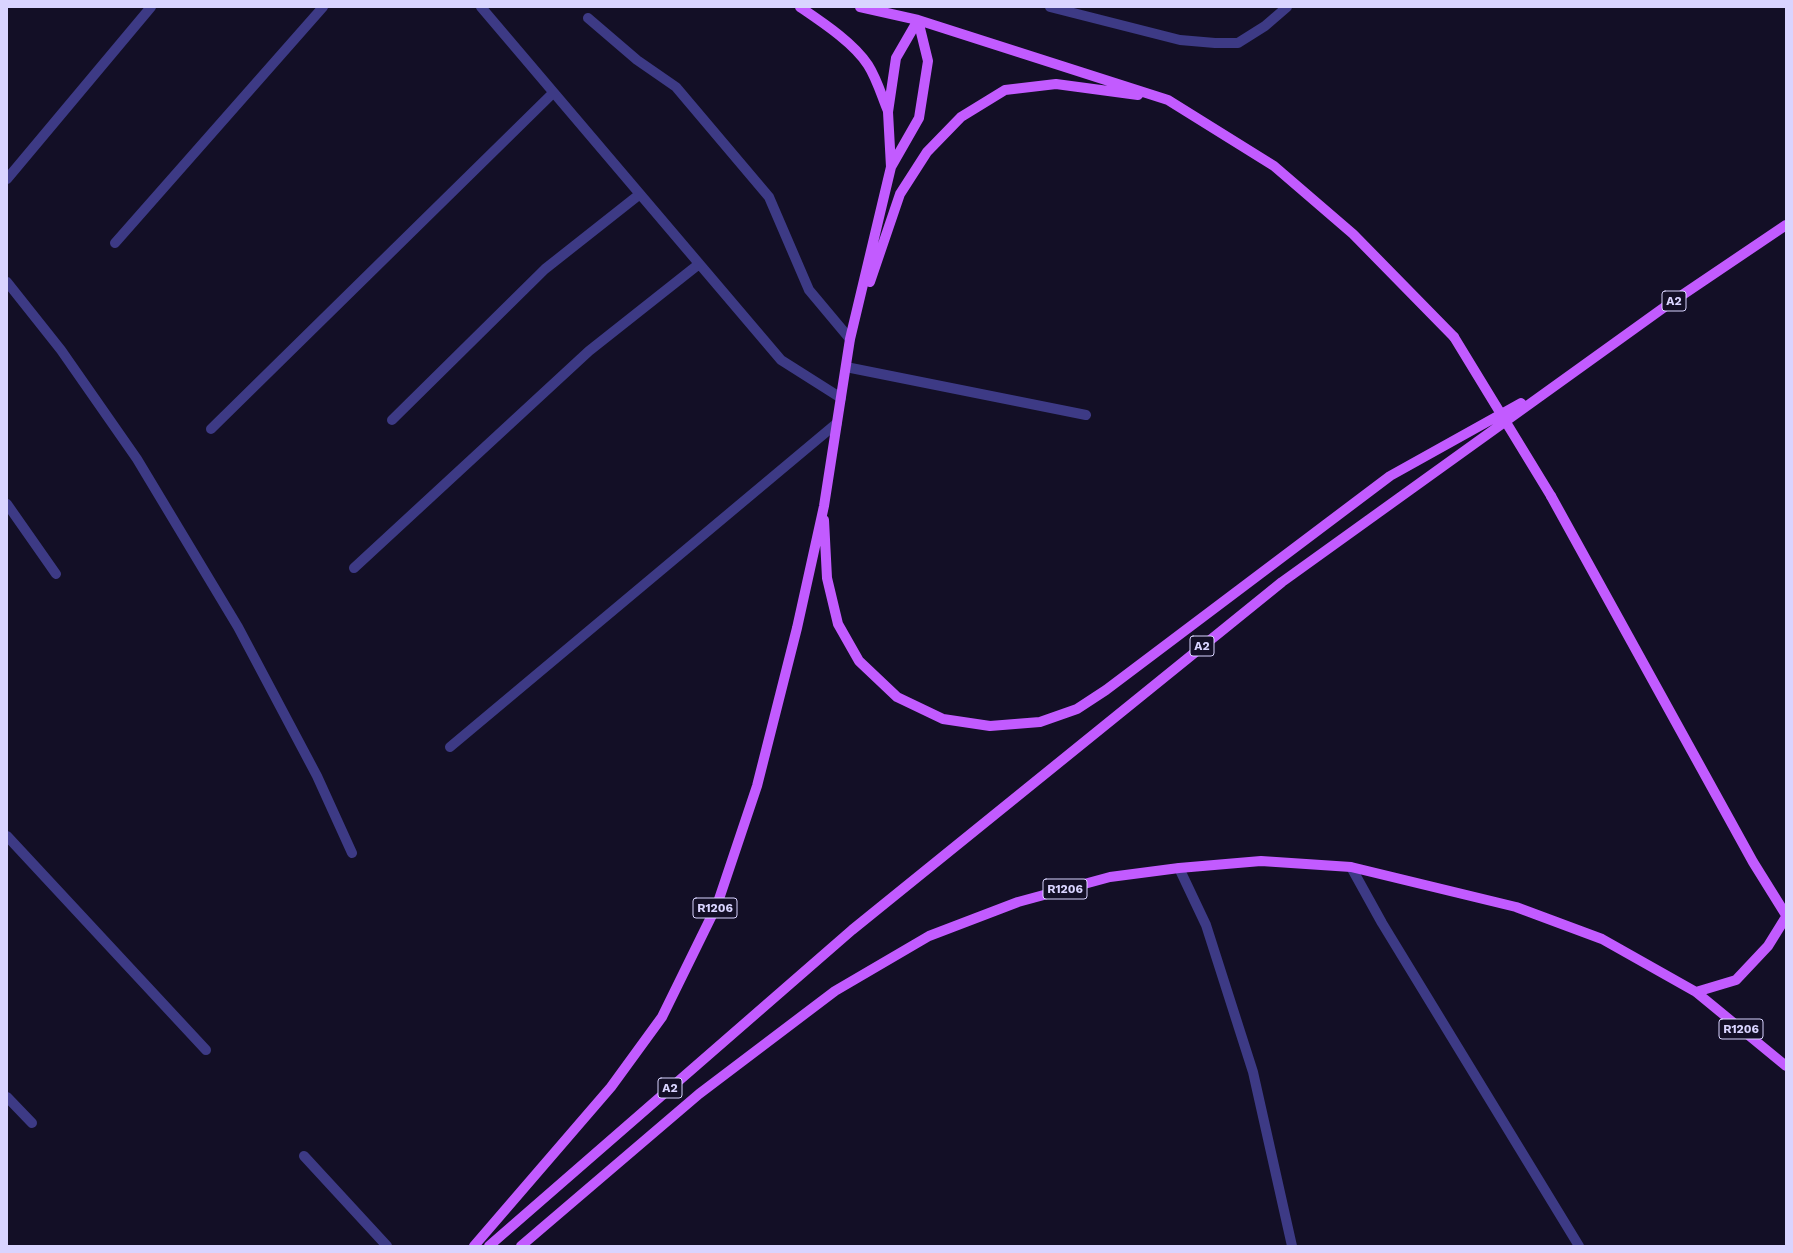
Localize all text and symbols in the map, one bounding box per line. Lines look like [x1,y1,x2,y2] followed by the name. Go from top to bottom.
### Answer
[1662,291,1686,311] road number: A2
[1190,636,1214,656] road number: A2
[1043,879,1087,899] road number: R1206
[693,898,737,918] road number: R1206
[1719,1019,1763,1039] road number: R1206
[658,1078,682,1098] road number: A2

